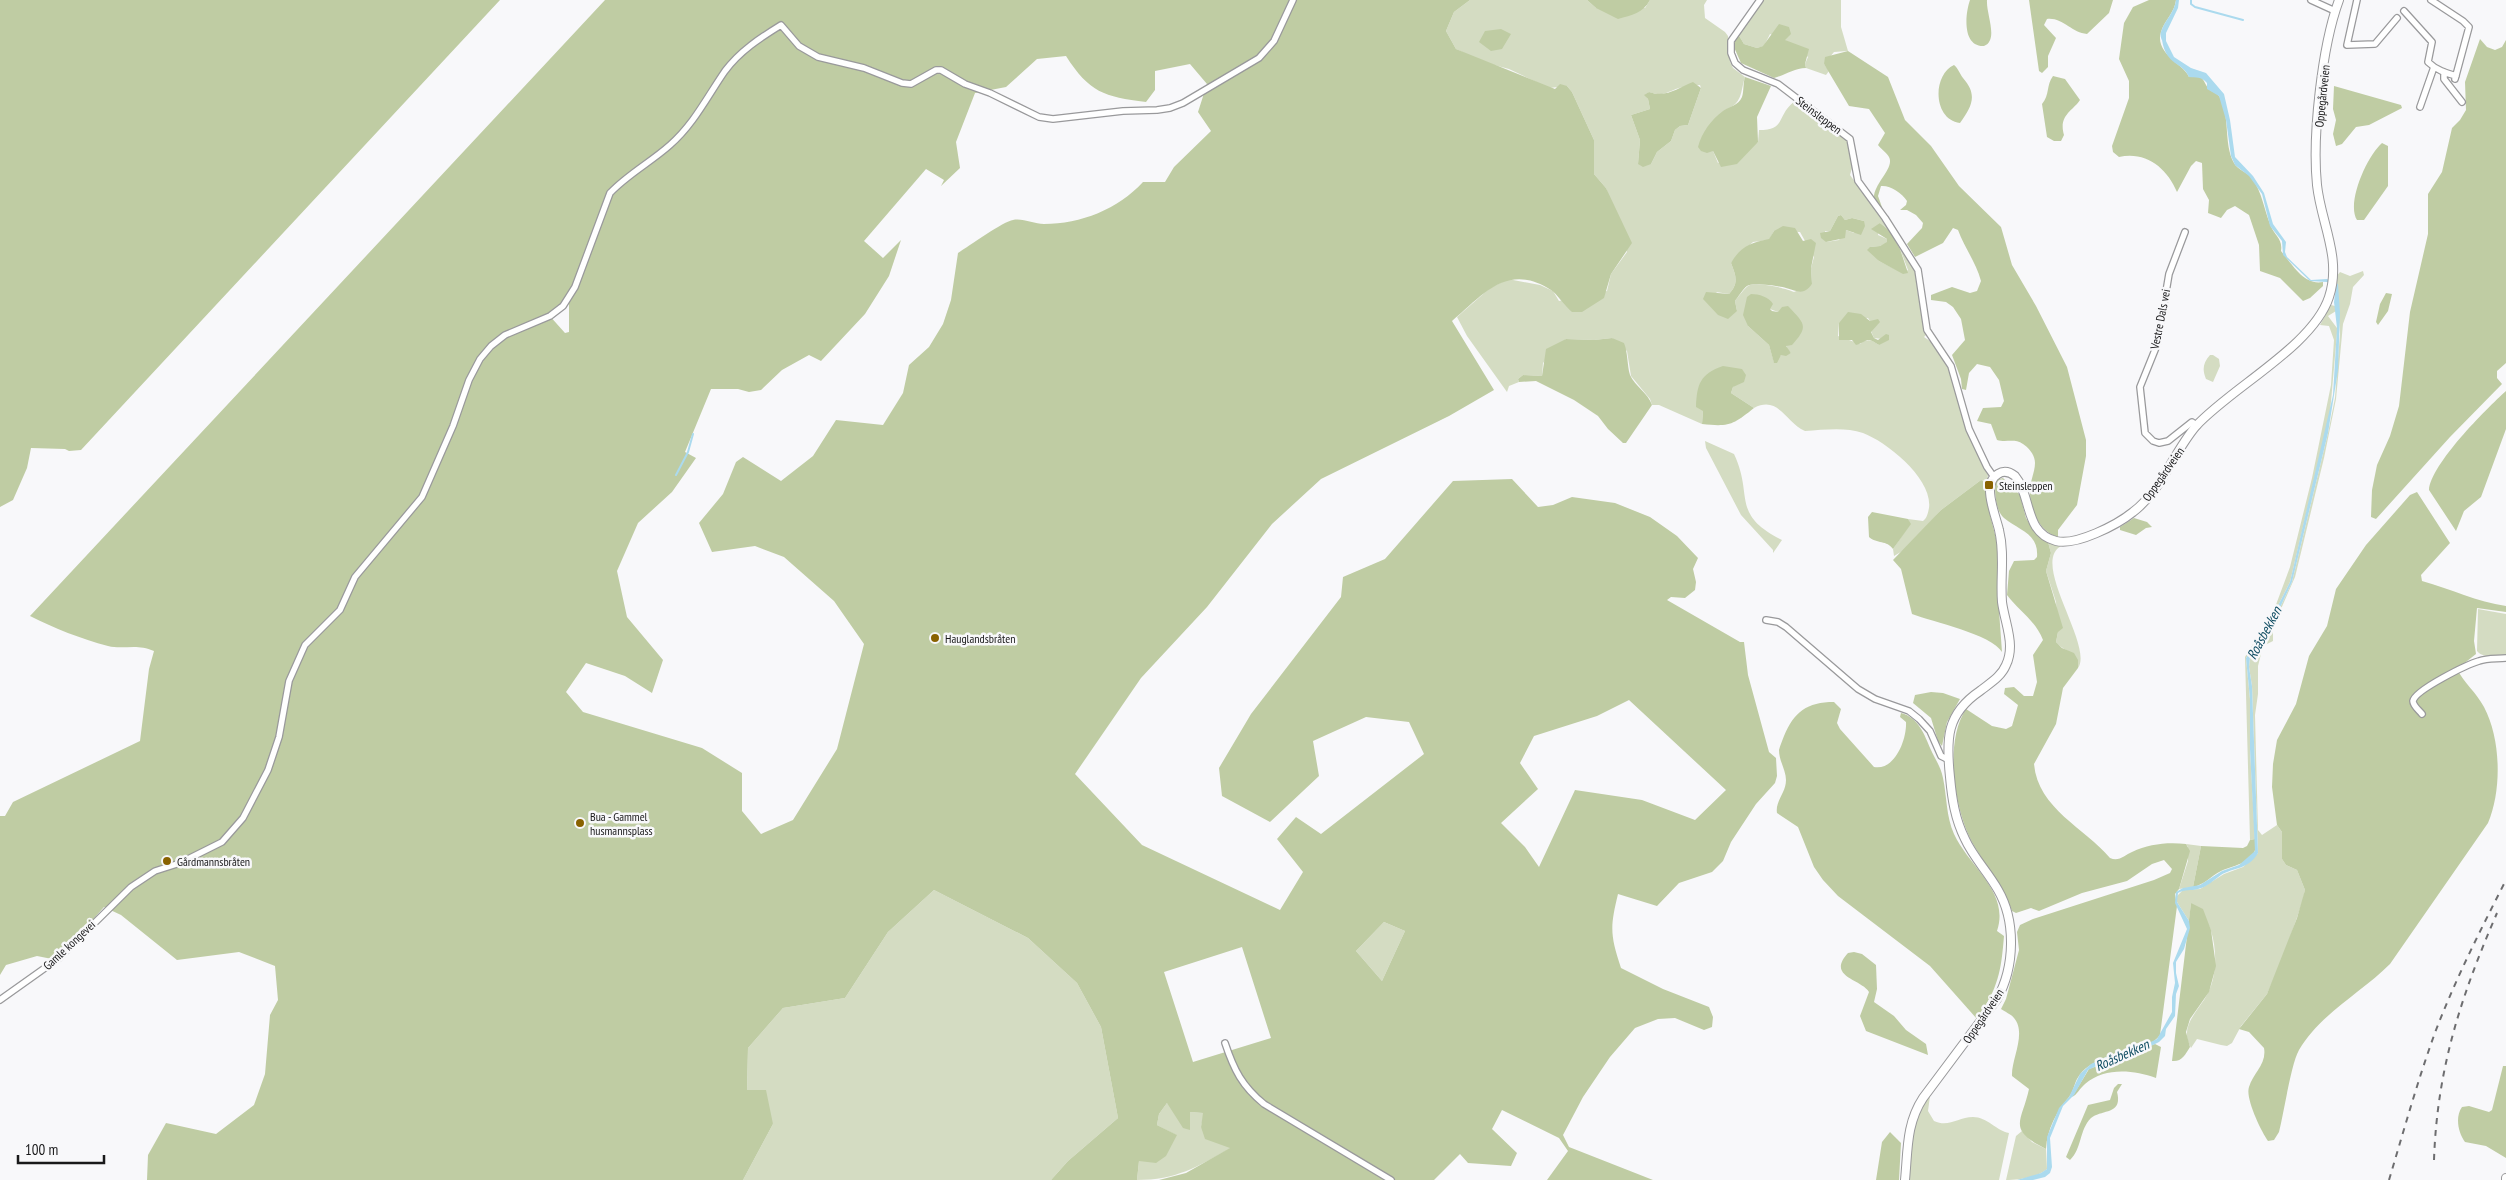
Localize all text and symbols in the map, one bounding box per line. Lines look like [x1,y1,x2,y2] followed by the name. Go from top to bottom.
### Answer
[2311,64,2333,128] street label: Oppegårdveien
[1793,93,1845,137] street label: Steinsleppen
[2147,288,2173,351] street label: Vestre Dals vei
[2139,444,2187,504] street label: Oppegårdveien
[1999,478,2053,493] place label: Steinsleppen
[1983,479,1995,491] marker: Steinsleppen
[2243,603,2286,662] water label: Roåsbekken
[945,631,1015,646] place label: Hauglandsbråten
[929,632,941,644] marker: Hauglandsbråten
[590,809,653,838] place label: Bua - Gammel husmannsplass
[574,817,586,829] marker: Bua - Gammel husmannsplass
[177,854,250,869] place label: Gårdmannsbråten
[161,855,173,867] marker: Gårdmannsbråten
[40,917,98,973] street label: Gamle kongevei
[1959,986,2007,1046] street label: Oppegårdveien
[2092,1035,2152,1075] water label: Roåsbekken
[18,1132,104,1164] scale bar
[25,1140,58,1159] text: 100 m

